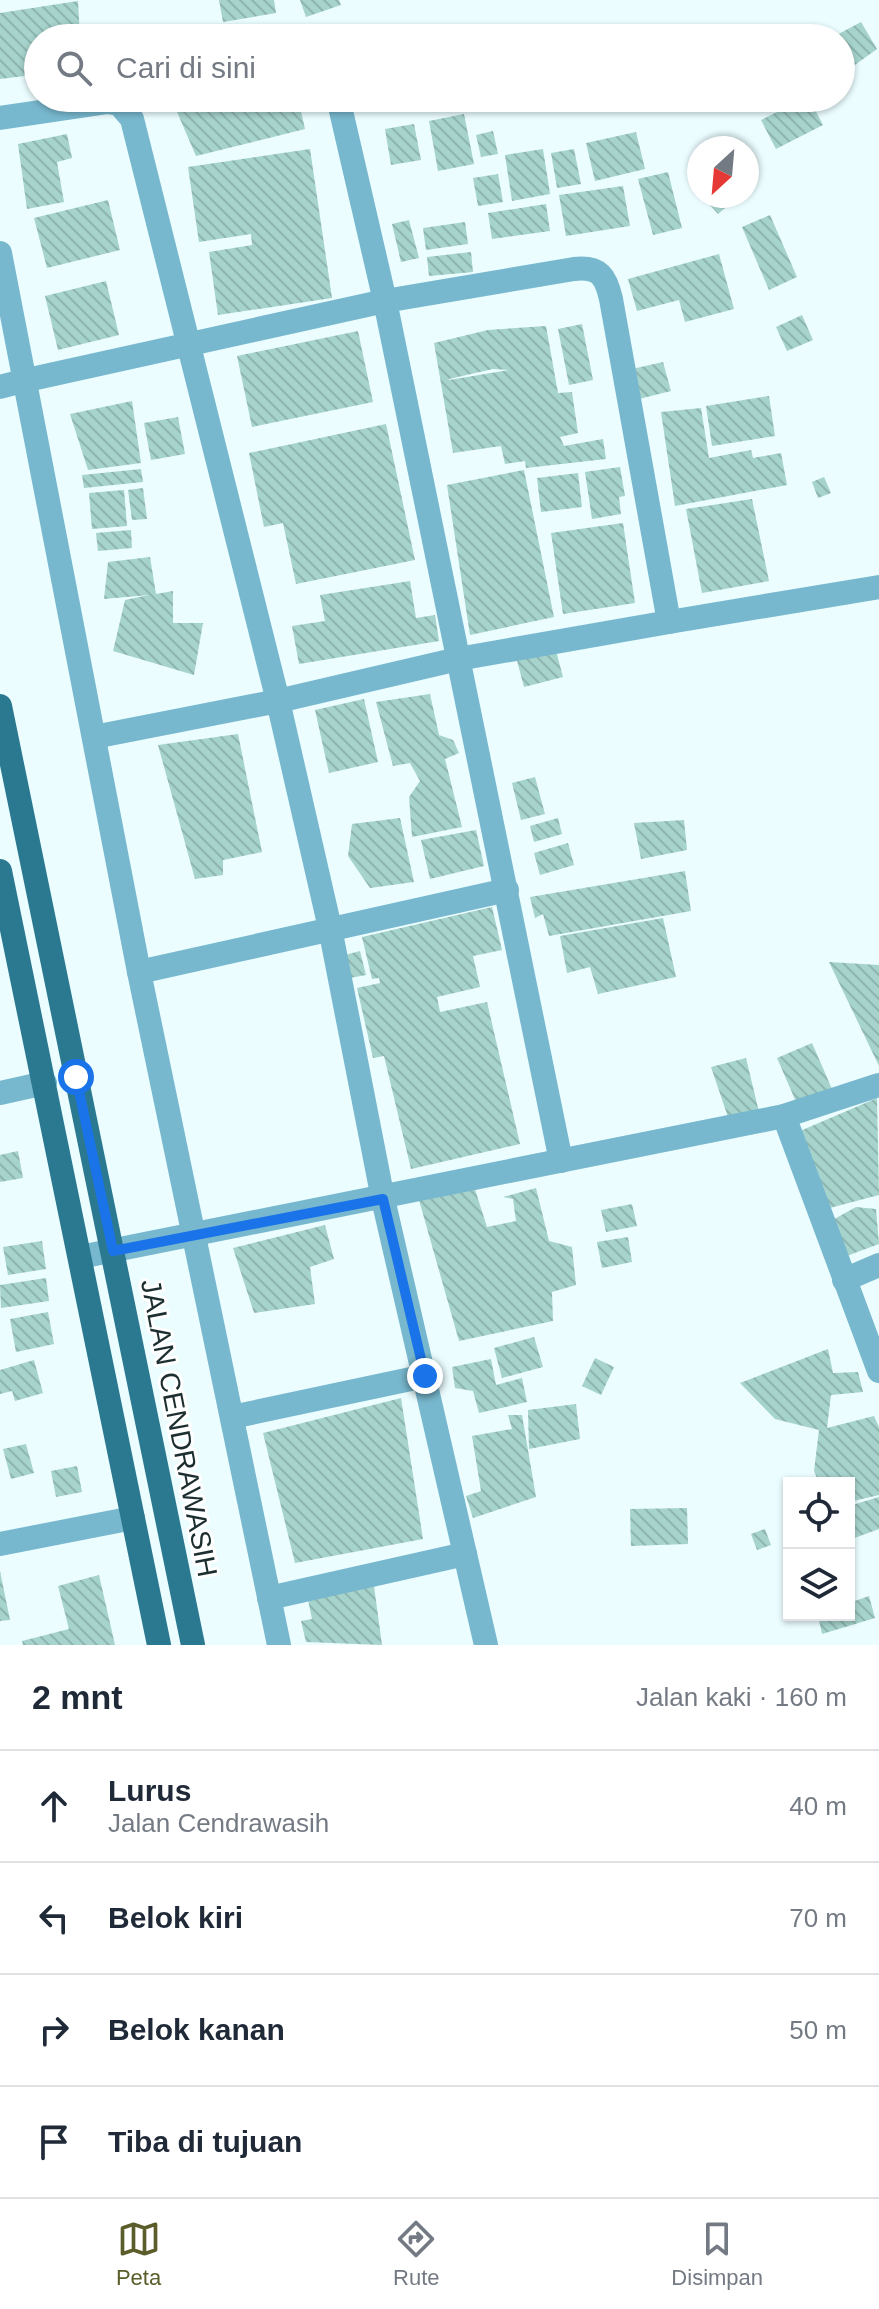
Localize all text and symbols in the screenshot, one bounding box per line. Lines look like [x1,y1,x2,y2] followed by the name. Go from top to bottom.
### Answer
[24,24,855,112] search box
[52,46,96,90] icon: search
[116,51,256,84] text: Cari di sini
[687,136,759,208] north arrow
[58,1059,94,1095] route start
[135,1276,223,1580] street label: JALAN CENDRAWASIH
[407,1358,443,1394] route end
[783,1477,855,1621] map controls
[783,1477,855,1549] button: locate
[783,1549,855,1621] button: layers
[32,1678,123,1716] text: 2 mnt
[636,1682,847,1712] text: Jalan kaki · 160 m
[108,1774,191,1807] text: Lurus
[32,1784,76,1828] icon: ahead
[789,1791,847,1821] text: 40 m
[108,1808,329,1838] text: Jalan Cendrawasih
[32,1896,76,1940] icon: left
[108,1901,243,1934] text: Belok kiri
[789,1903,847,1933] text: 70 m
[32,2008,76,2052] icon: right
[108,2013,285,2046] text: Belok kanan
[789,2015,847,2045] text: 50 m
[32,2120,76,2164] icon: arrive
[108,2125,302,2158] text: Tiba di tujuan
[116,2217,161,2291] tab: Peta
[393,2217,440,2291] tab: Rute
[671,2217,763,2291] tab: Disimpan

